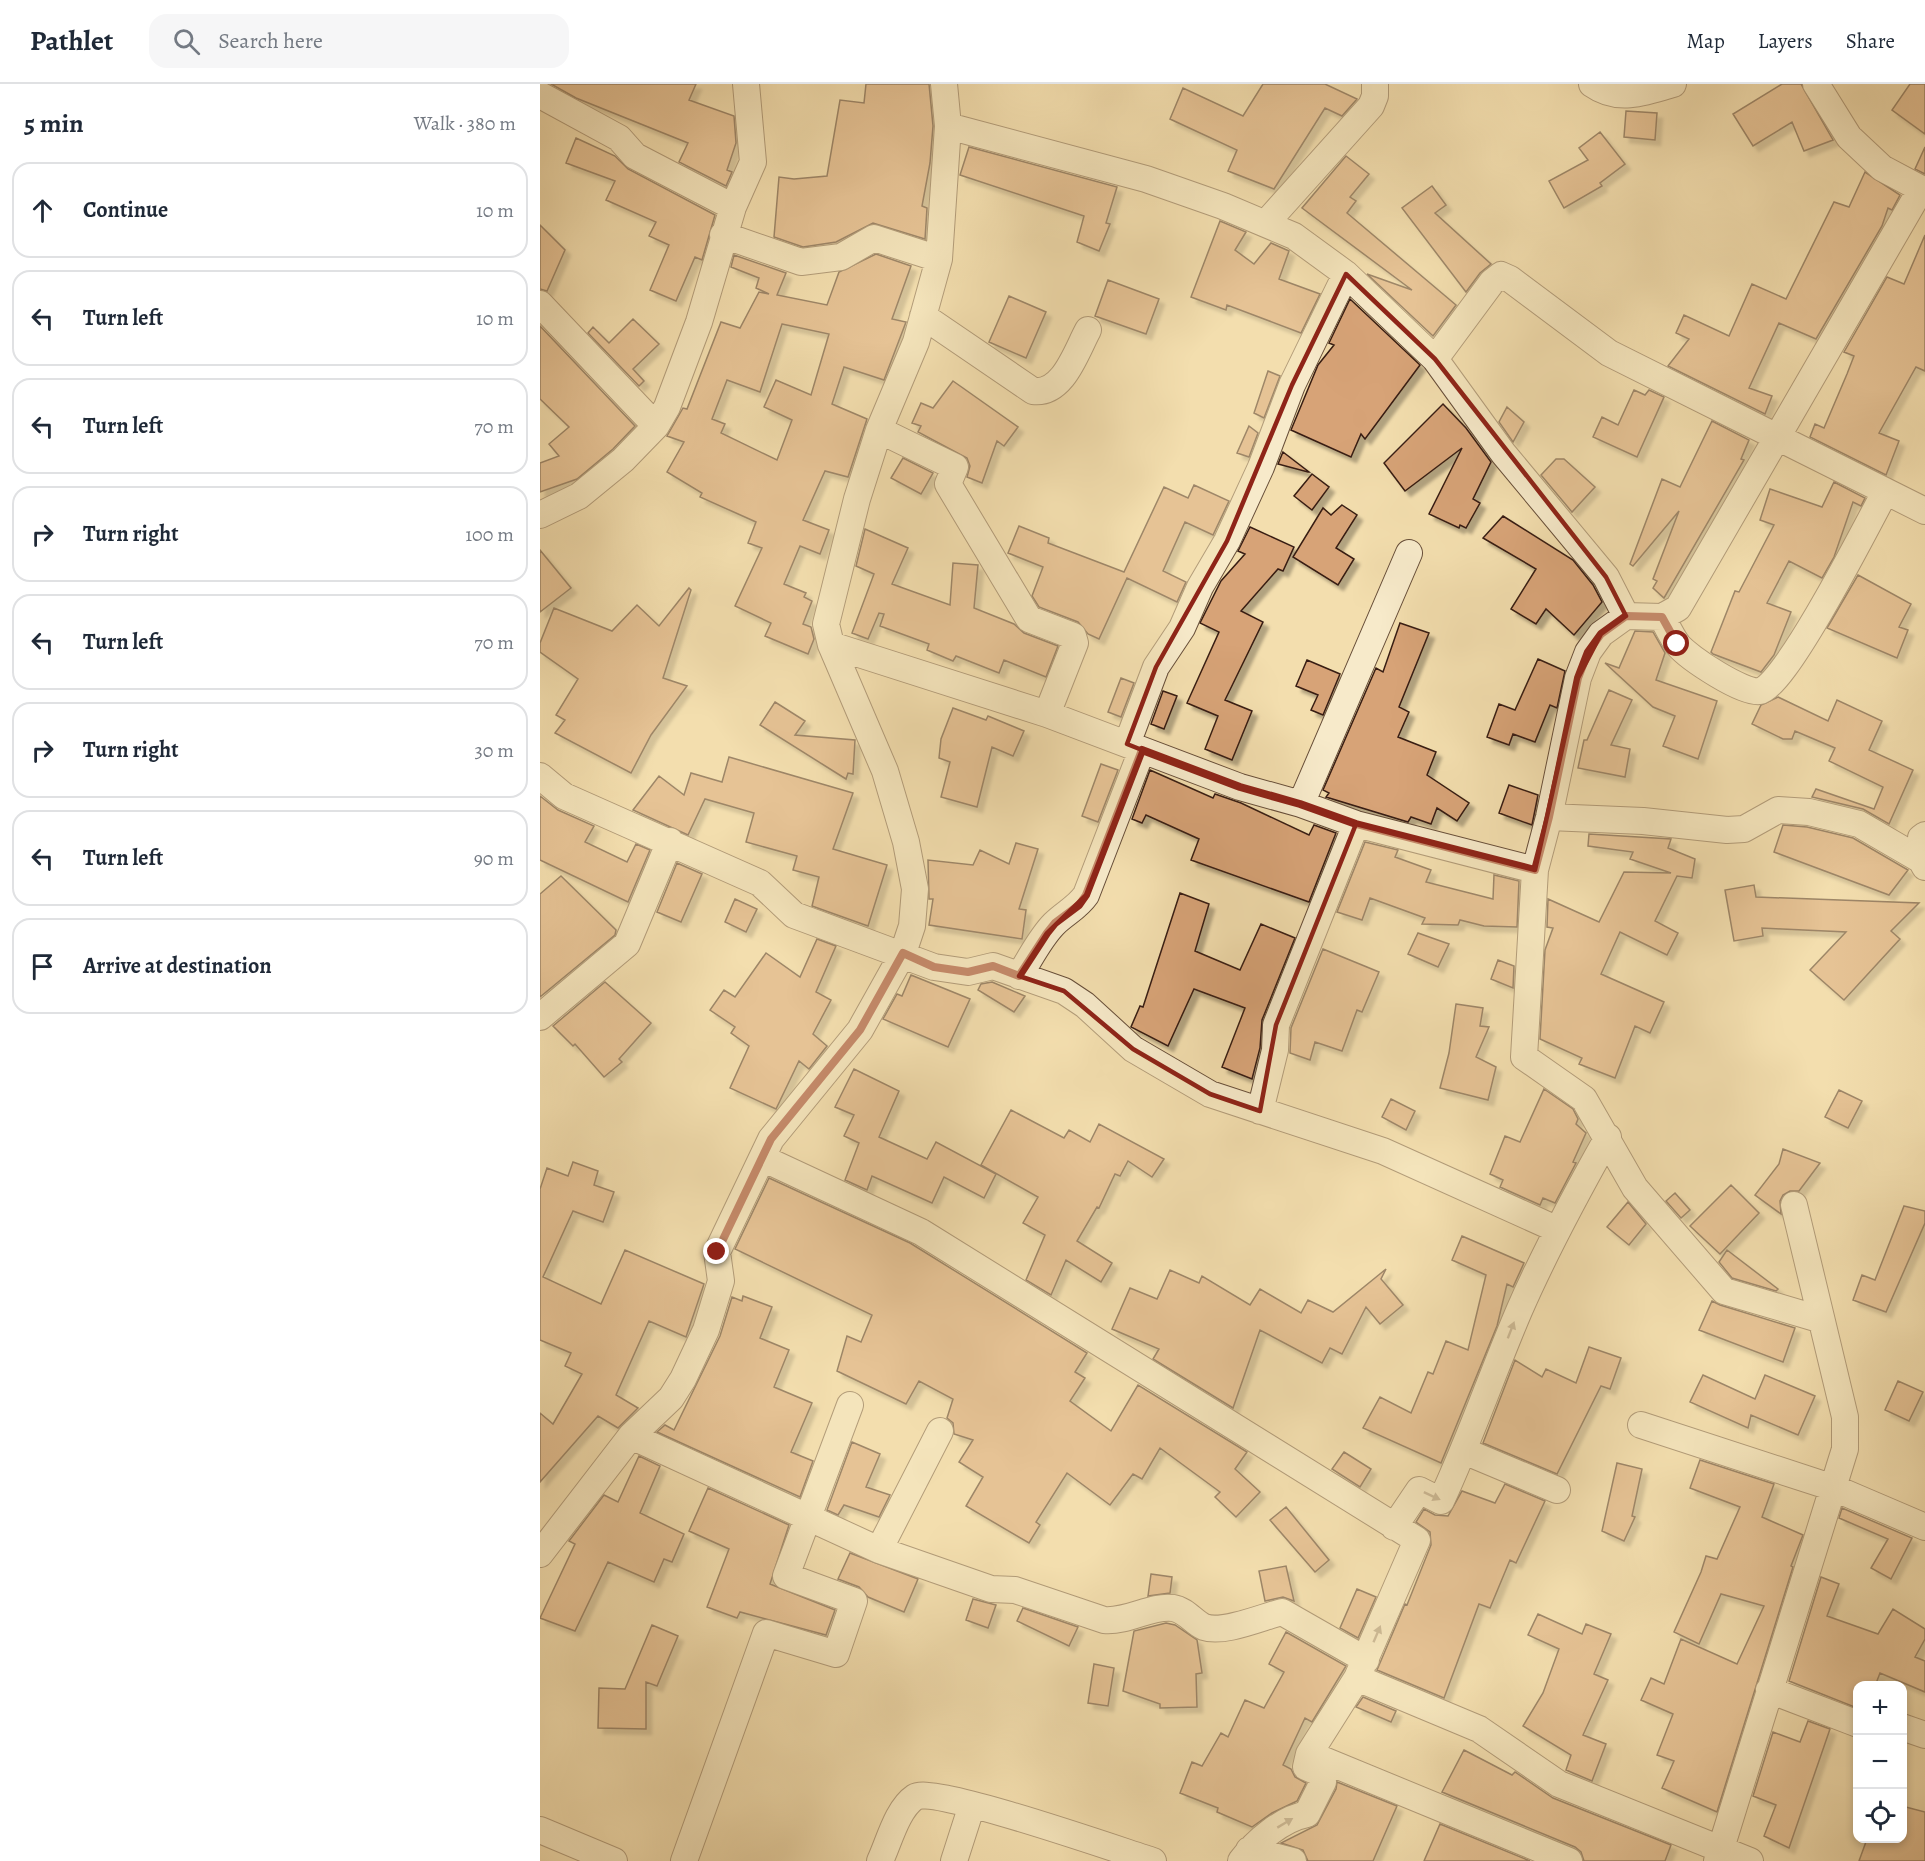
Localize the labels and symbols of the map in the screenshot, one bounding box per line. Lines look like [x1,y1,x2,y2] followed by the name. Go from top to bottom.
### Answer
[1663,630,1689,656] route start
[703,1238,729,1264] route end
[1507,1321,1517,1339] one-way arrow
[1423,1491,1441,1501] one-way arrow
[1373,1625,1382,1643] one-way arrow
[1277,1817,1293,1828] one-way arrow

